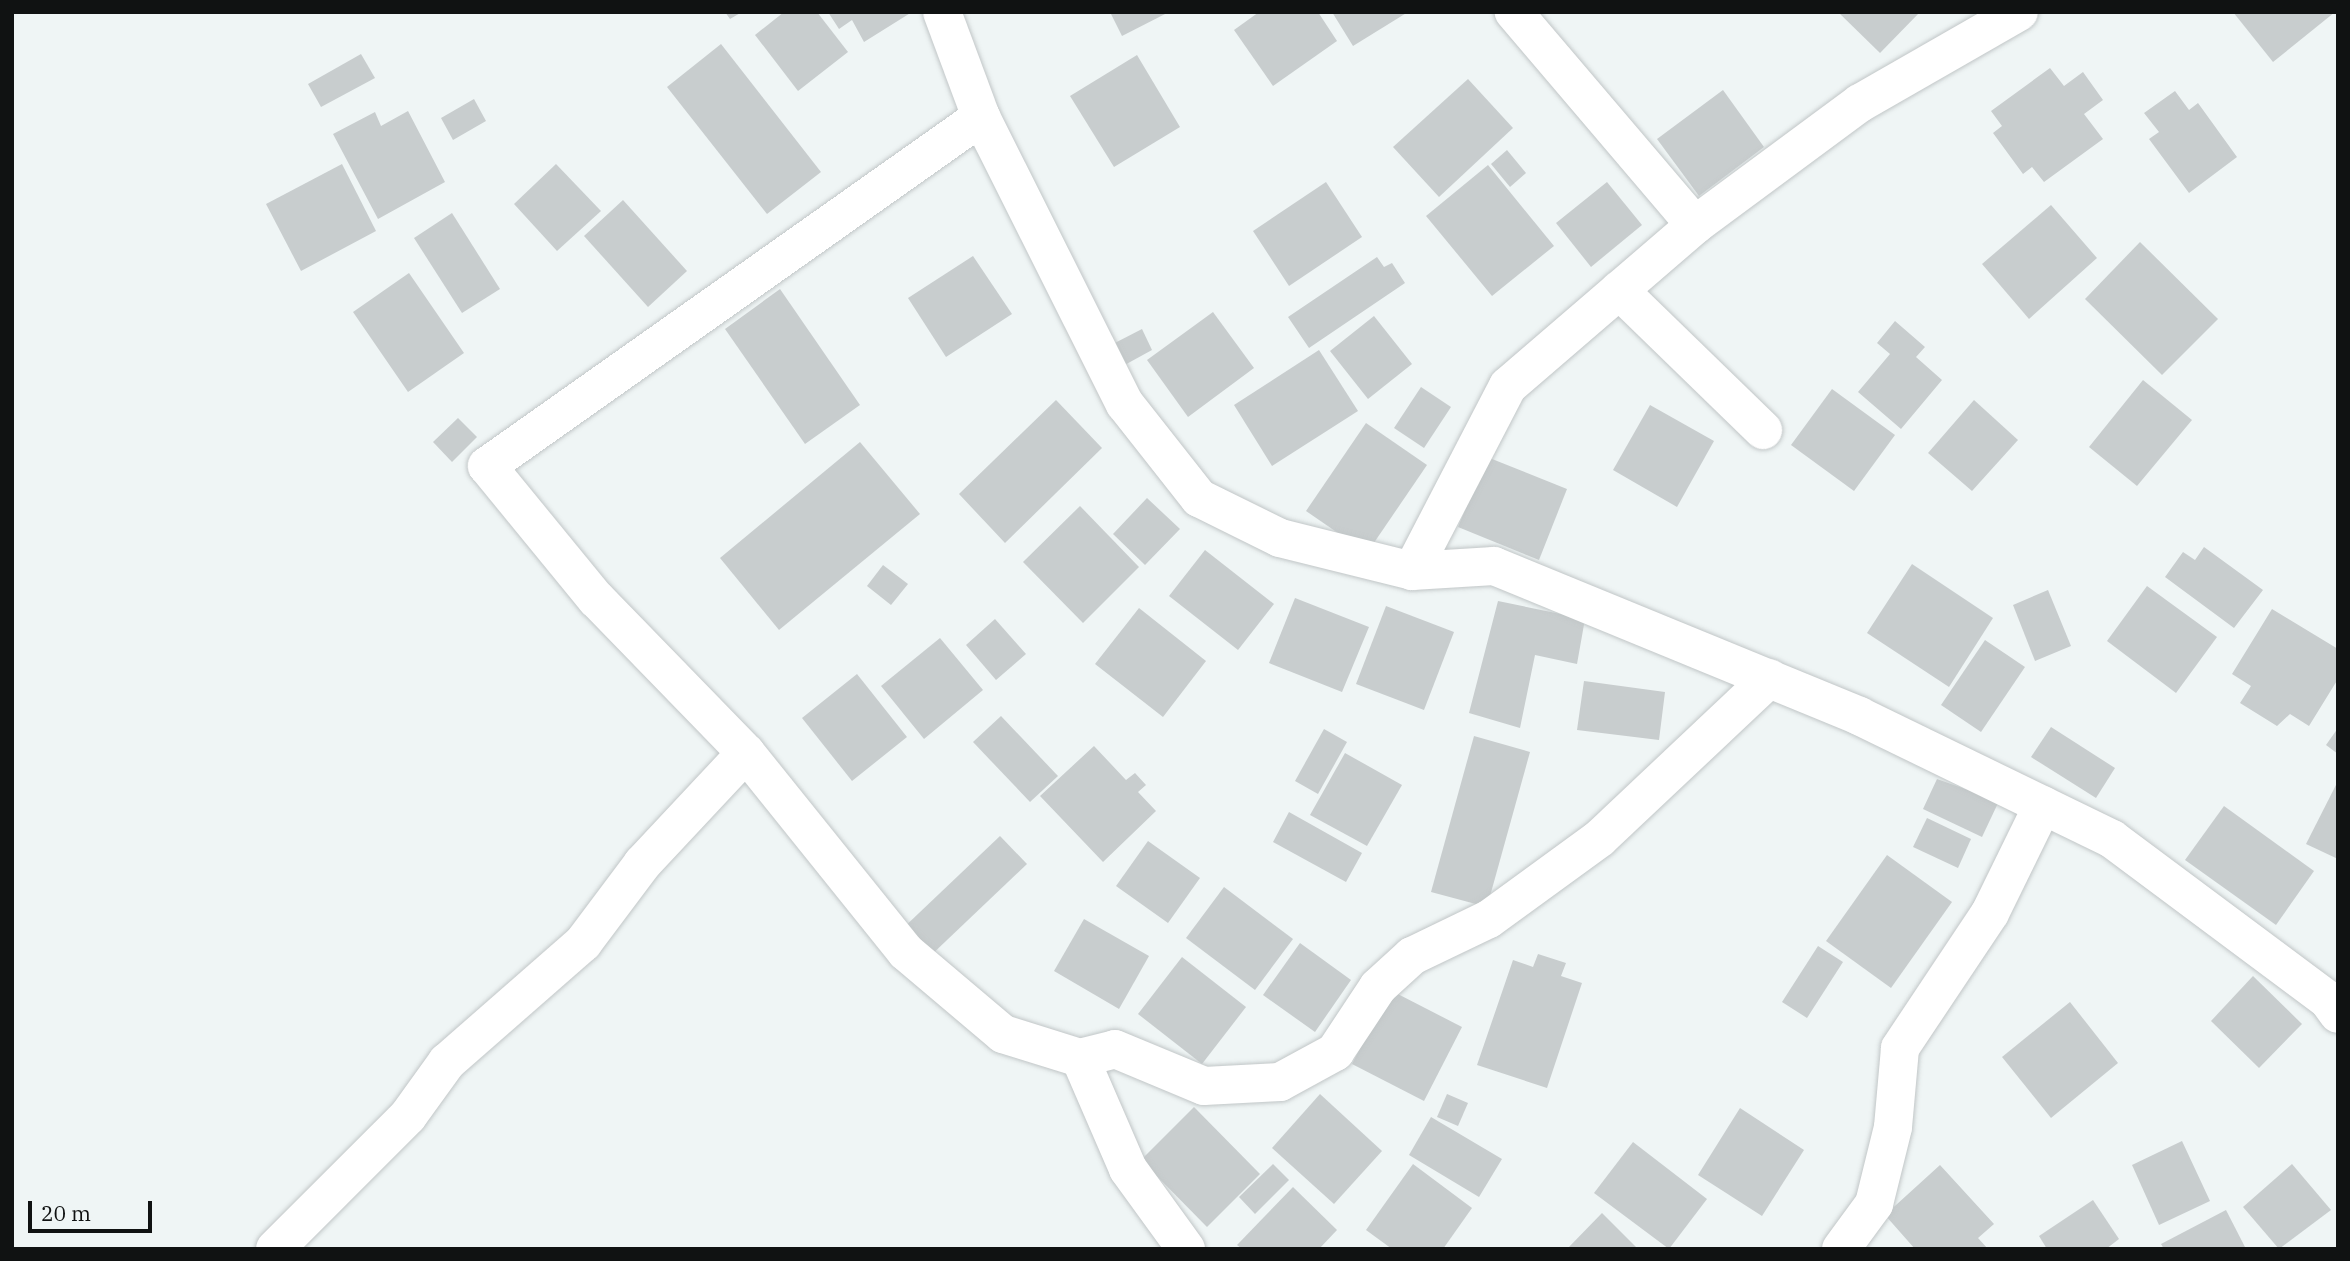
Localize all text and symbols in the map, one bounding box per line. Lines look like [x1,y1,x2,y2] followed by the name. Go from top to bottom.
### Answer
[32,1188,156,1232] scale bar
[41,1199,91,1227] text: 20 m

